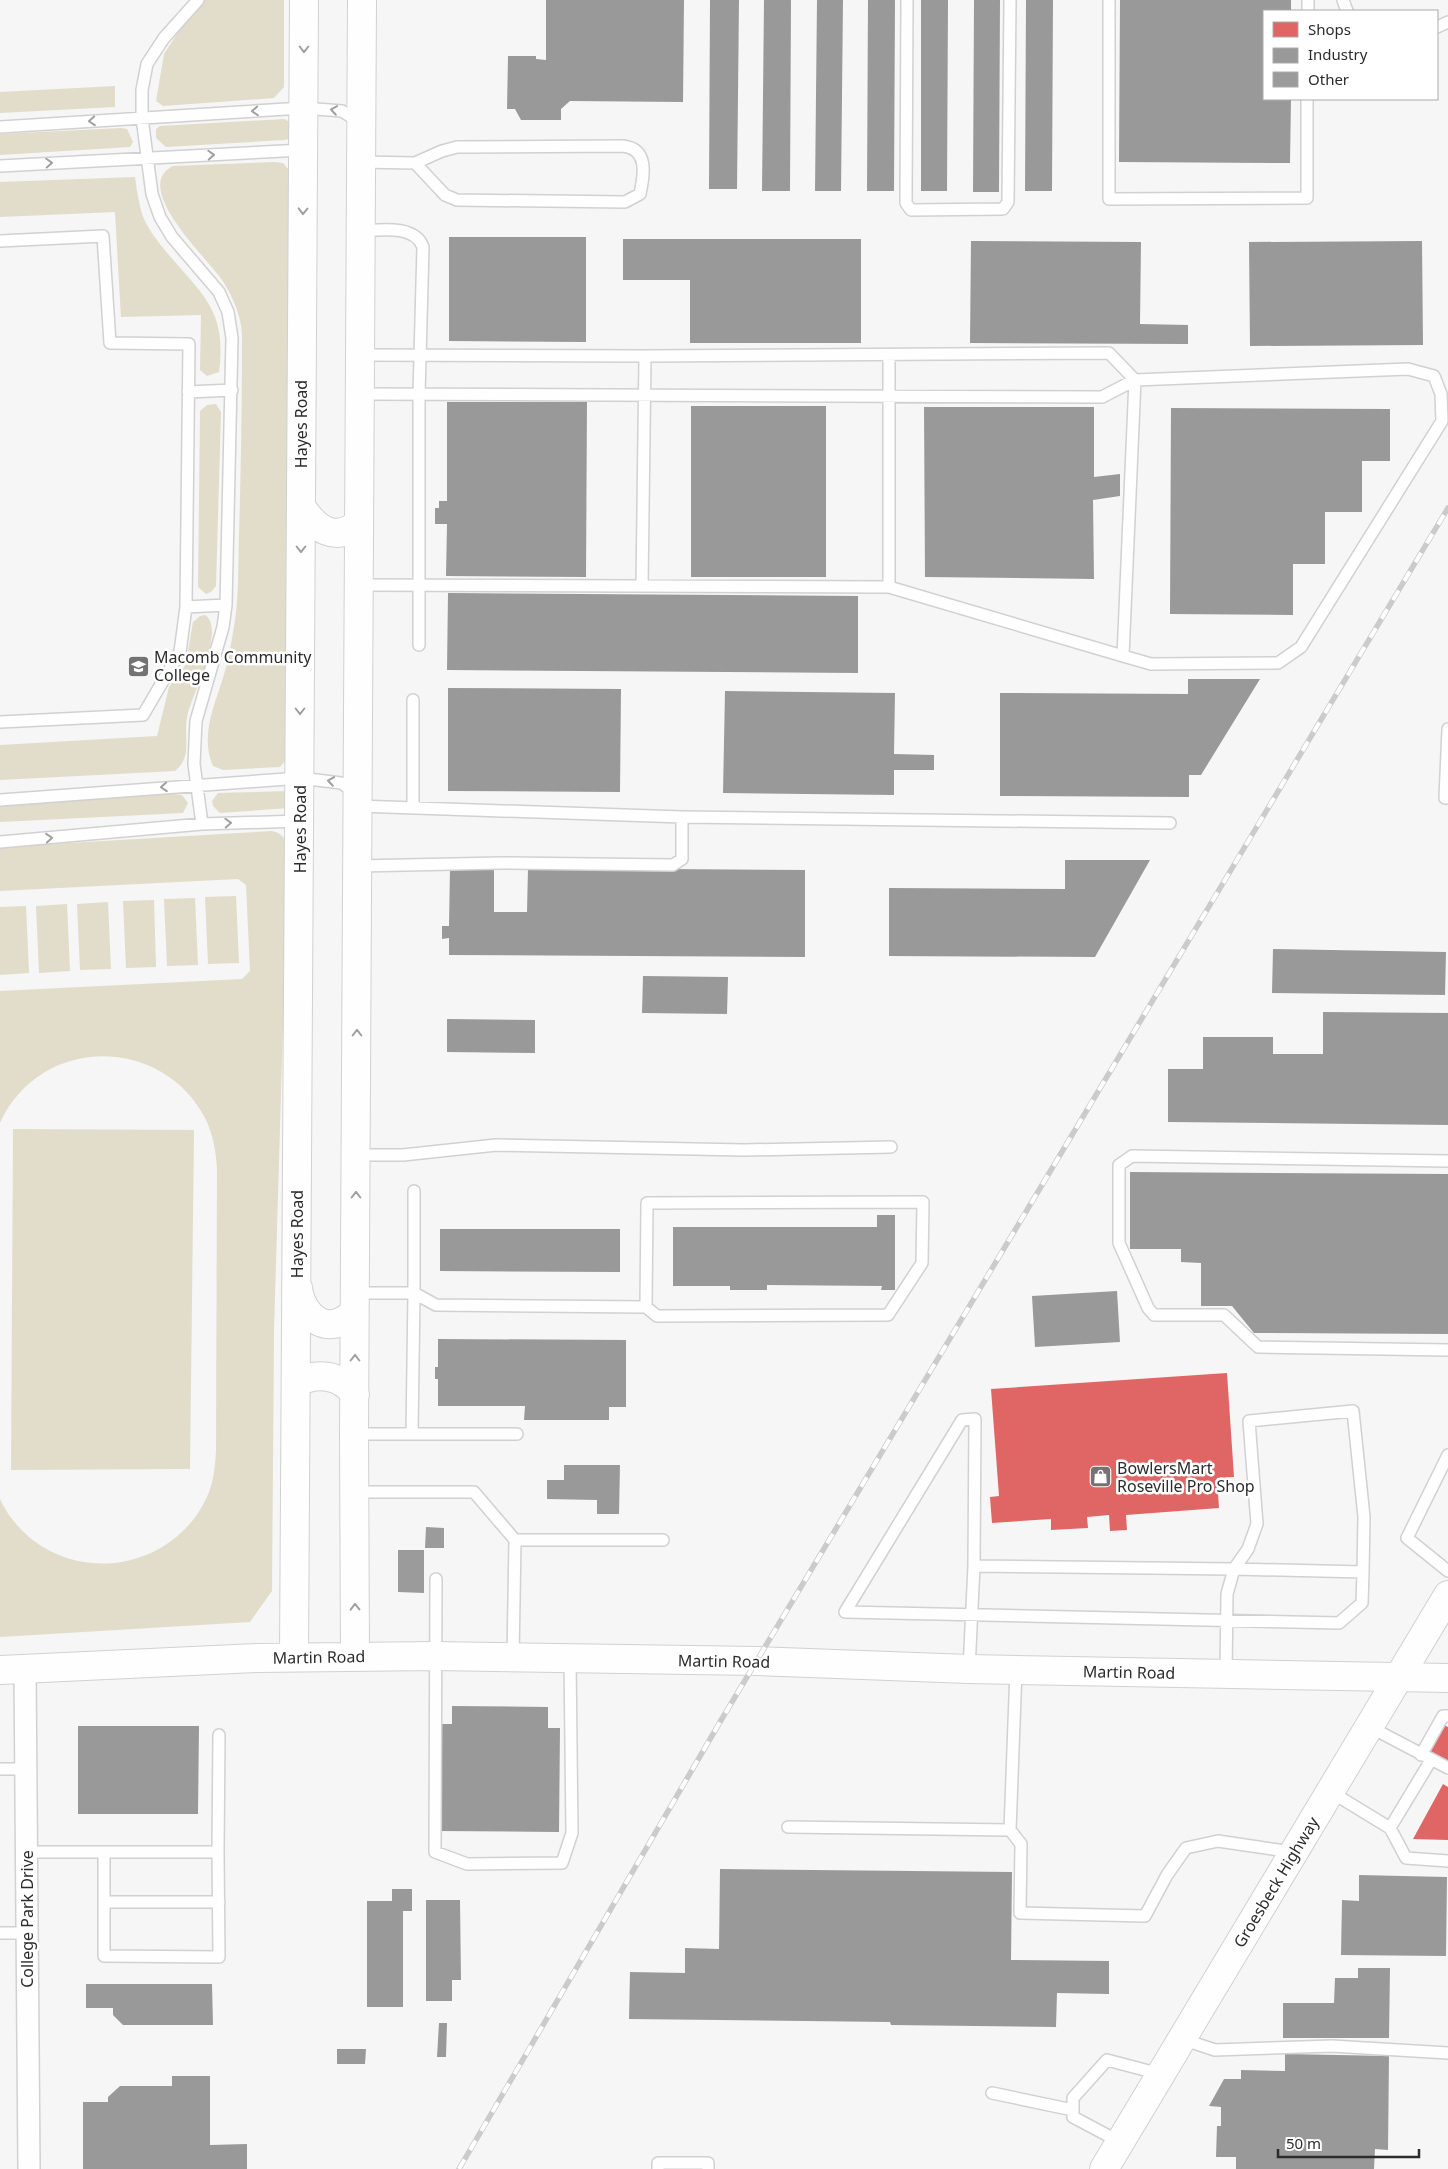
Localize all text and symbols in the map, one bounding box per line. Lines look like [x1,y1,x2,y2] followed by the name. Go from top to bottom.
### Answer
[1263,10,1438,100] legend
[1308,19,1351,39] text: Shops
[1308,44,1368,64] text: Industry
[299,45,309,53] one-way arrow
[1308,69,1349,89] text: Other
[250,105,258,116] one-way arrow
[330,105,338,116] one-way arrow
[88,116,96,127] one-way arrow
[207,149,215,160] one-way arrow
[45,157,53,168] one-way arrow
[298,208,308,215] one-way arrow
[290,380,312,468] street label: Hayes Road
[296,545,306,553] one-way arrow
[154,646,312,686] place label: Macomb Community College
[126,654,150,678] school or university icon: Macomb Community College
[295,708,305,715] one-way arrow
[326,776,334,787] one-way arrow
[160,782,168,793] one-way arrow
[289,785,311,873] street label: Hayes Road
[224,817,232,828] one-way arrow
[45,832,53,843] one-way arrow
[352,1028,362,1036] one-way arrow
[286,1190,308,1278] street label: Hayes Road
[351,1191,361,1198] one-way arrow
[350,1353,360,1361] one-way arrow
[1117,1457,1255,1497] place label: BowlersMart Roseville Pro Shop
[1089,1465,1113,1489] shop icon: BowlersMart Roseville Pro Shop
[350,1603,361,1611] one-way arrow
[273,1645,365,1669] street label: Martin Road
[678,1649,770,1673] street label: Martin Road
[1083,1660,1175,1684] street label: Martin Road
[1228,1812,1324,1952] street label: Groesbeck Highway
[16,1850,38,1988] street label: College Park Drive
[1278,2126,1419,2158] scale bar
[1286,2133,1321,2153] text: 50 m

